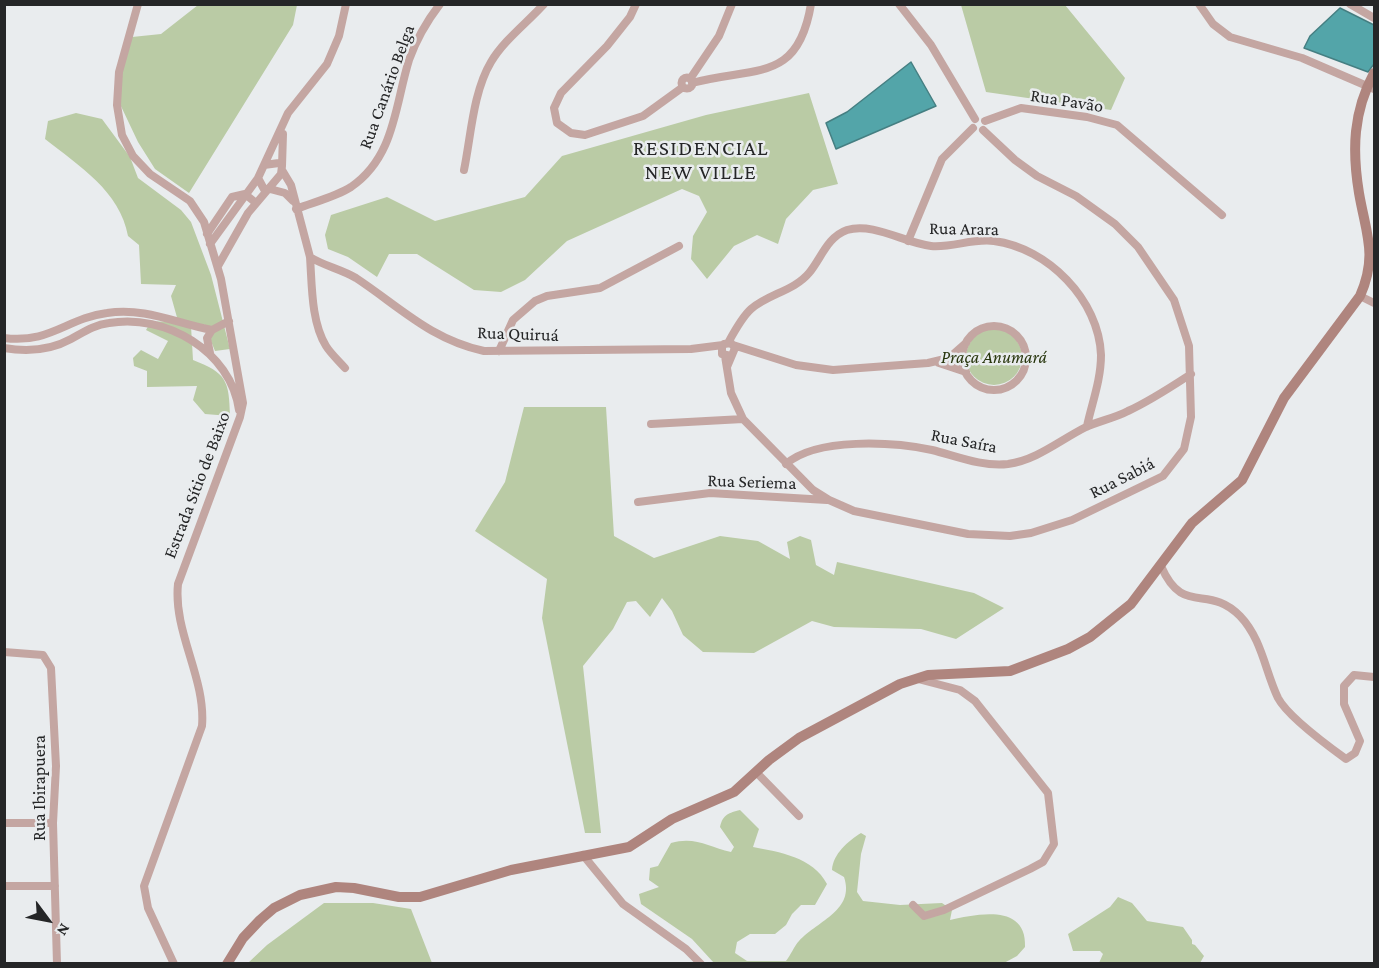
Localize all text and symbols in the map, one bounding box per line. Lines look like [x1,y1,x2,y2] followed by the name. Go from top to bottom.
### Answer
[354,22,420,152] street label: Rua Canário Belga
[1029,85,1105,117] street label: Rua Pavão
[633,136,769,186] district label: RESIDENCIAL NEW VILLE
[929,218,999,240] street label: Rua Arara
[477,322,559,346] street label: Rua Quiruá
[941,346,1047,368] park label: Praça Anumará
[159,409,235,561] street label: Estrada Sítio de Baixo
[929,424,999,458] street label: Rua Saíra
[1086,452,1158,504] street label: Rua Sabiá
[707,470,797,494] street label: Rua Seriema
[28,735,50,841] street label: Rua Ibirapuera
[18,890,78,950] north arrow
[54,921,74,939] text: N

